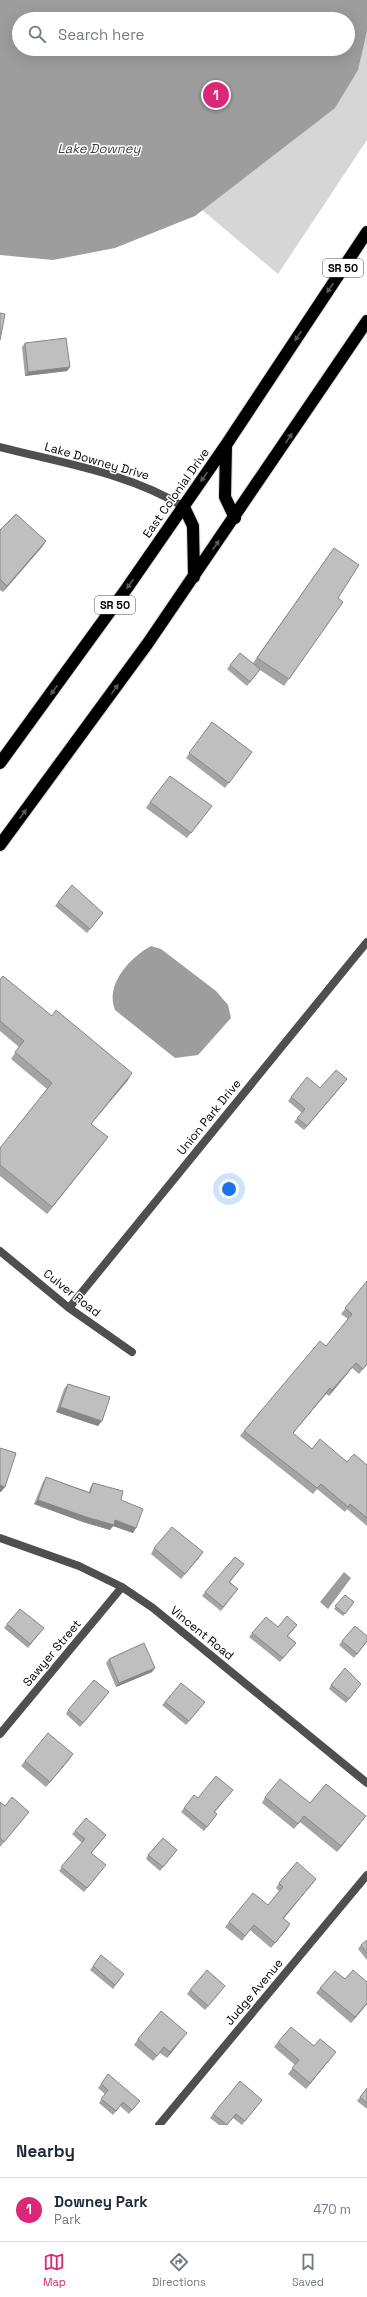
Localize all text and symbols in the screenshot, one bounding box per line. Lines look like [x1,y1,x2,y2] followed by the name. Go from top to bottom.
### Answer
[12,12,355,56] search box
[26,23,48,45] icon: search
[58,25,144,44] text: Search here
[203,80,229,110] pin: 1
[58,140,141,157] water label: Lake Downey
[323,259,363,277] road number: SR 50
[326,283,334,293] one-way arrow
[294,331,302,342] one-way arrow
[285,432,293,443] one-way arrow
[43,438,151,484] street label: Lake Downey Drive
[139,445,213,541] street label: East Colonial Drive
[200,472,208,483] one-way arrow
[212,540,220,550] one-way arrow
[126,579,134,589] one-way arrow
[95,596,135,614] road number: SR 50
[50,684,58,695] one-way arrow
[111,684,119,694] one-way arrow
[19,808,27,819] one-way arrow
[174,1076,244,1158] street label: Union Park Drive
[219,1179,239,1199] your location
[40,1266,104,1320] street label: Culver Road
[167,1602,237,1664] street label: Vincent Road
[19,1616,85,1690] street label: Sawyer Street
[222,1955,286,2029] street label: Judge Avenue
[16,2140,75,2162] text: Nearby
[54,2192,148,2211] text: Downey Park
[26,2201,32,2218] text: 1
[313,2201,351,2218] text: 470 m
[54,2211,81,2228] text: Park
[43,2251,66,2289] tab: Map
[152,2251,206,2289] tab: Directions
[292,2251,324,2289] tab: Saved

